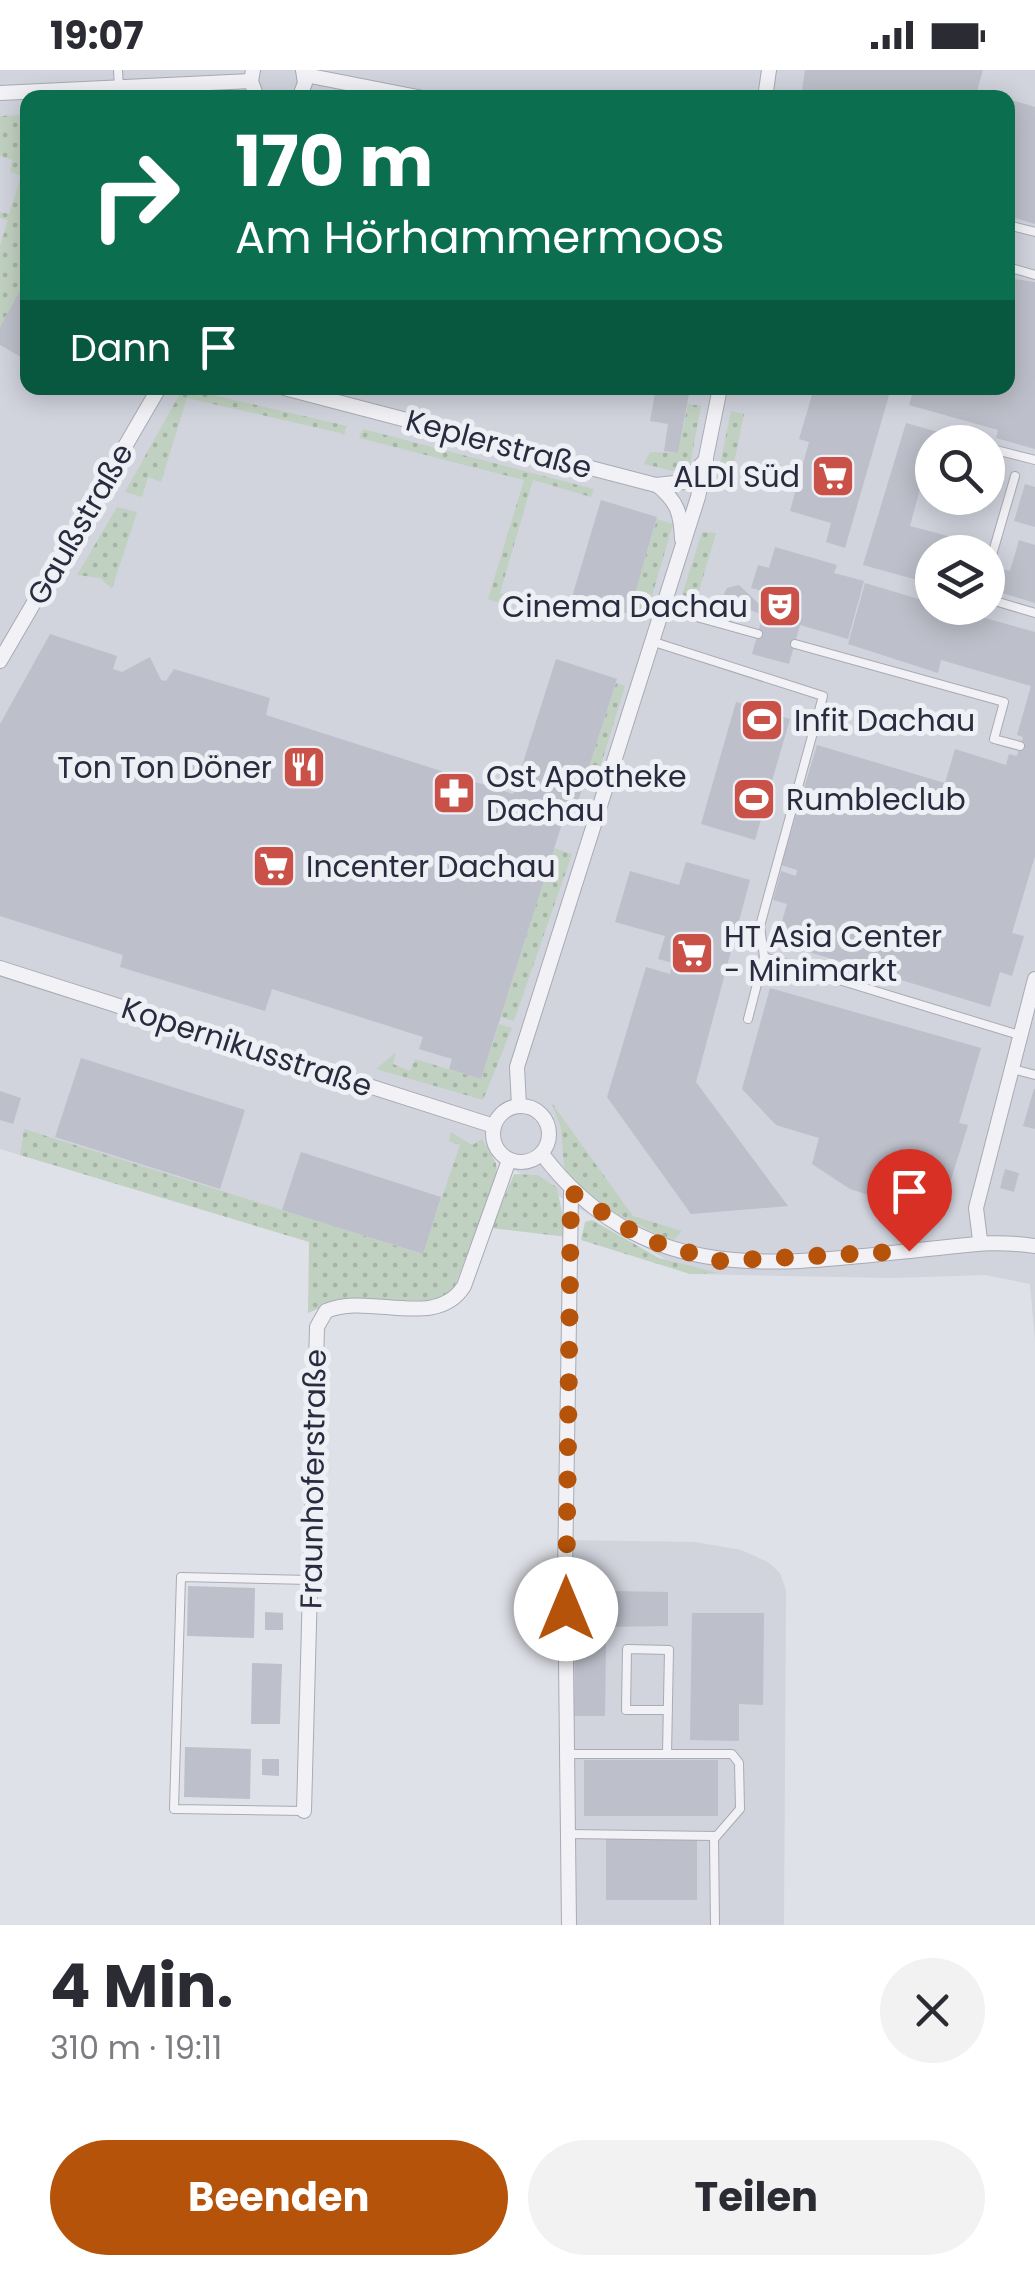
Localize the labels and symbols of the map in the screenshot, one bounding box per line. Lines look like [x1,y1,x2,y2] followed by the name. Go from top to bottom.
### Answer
[401,399,597,489] street label: Keplerstraße
[16,435,144,613] street label: Gaußstraße
[810,453,856,499] supermarket icon: ALDI Süd
[673,455,800,498] place label: ALDI Süd
[757,583,803,629] theatre icon: Cinema Dachau
[502,585,748,628] place label: Cinema Dachau
[739,697,785,743] sports icon: Infit Dachau
[794,699,975,742] place label: Infit Dachau
[281,744,327,790] restaurant icon: Ton Ton Döner
[57,746,272,789] place label: Ton Ton Döner
[486,755,687,832] place label: Ost Apotheke Dachau
[431,770,477,816] pharmacy icon: Ost Apotheke Dachau
[731,776,777,822] sports icon: Rumbleclub
[786,778,966,821] place label: Rumbleclub
[251,843,297,889] supermarket icon: Incenter Dachau
[306,845,556,888] place label: Incenter Dachau
[724,915,942,992] place label: HT Asia Center - Minimarkt
[669,930,715,976] supermarket icon: HT Asia Center - Minimarkt
[116,986,378,1108] street label: Kopernikusstraße
[867,1149,952,1252] pin
[289,1349,337,1609] street label: Fraunhoferstraße
[514,1557,618,1661] position arrow

